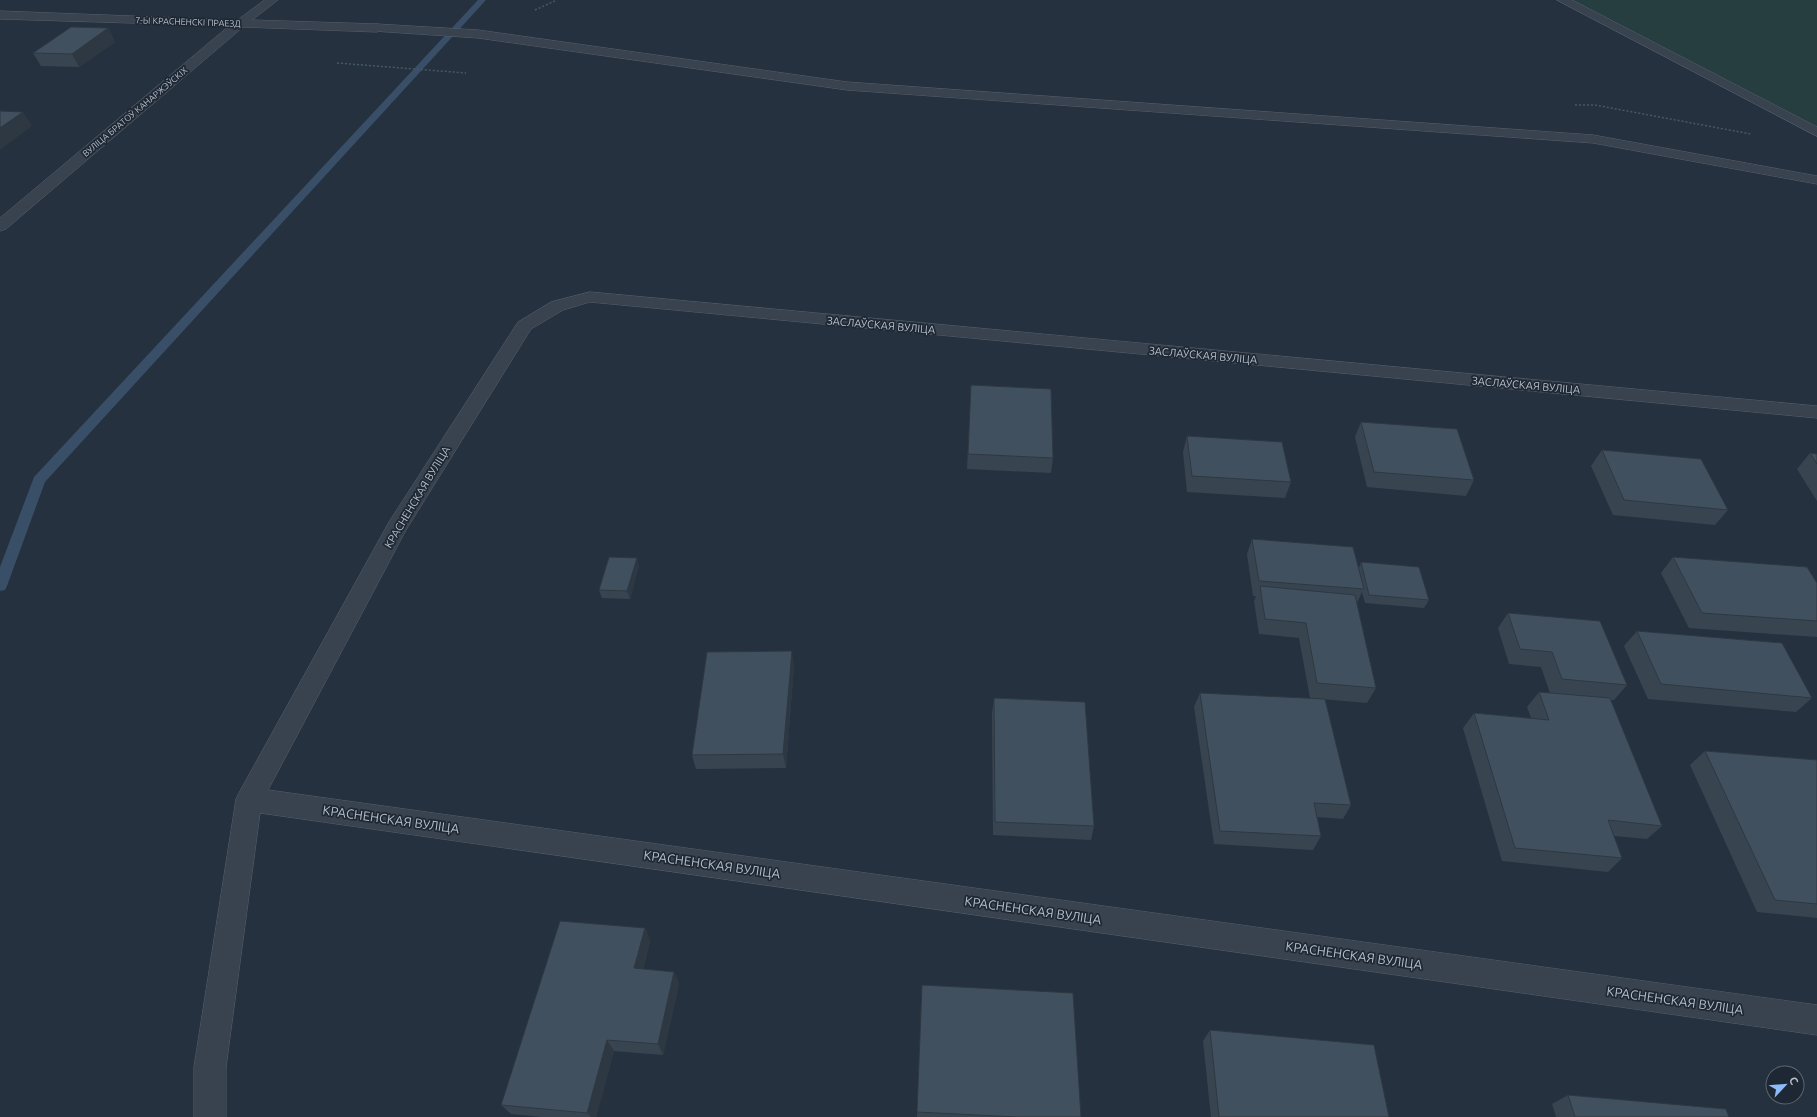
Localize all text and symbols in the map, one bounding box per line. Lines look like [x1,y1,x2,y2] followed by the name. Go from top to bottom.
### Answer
[135,15,241,29] street label: 7-Ы КРАСНЕНСКІ ПРАЕЗД
[80,64,190,159] street label: ВУЛІЦА БРАТОЎ КАНАРЖЭЎСКІХ
[826,313,937,336] street label: ЗАСЛАЎСКАЯ ВУЛІЦА
[1148,343,1259,366] street label: ЗАСЛАЎСКАЯ ВУЛІЦА
[1471,373,1582,396] street label: ЗАСЛАЎСКАЯ ВУЛІЦА
[382,443,453,550] street label: КРАСНЕНСКАЯ ВУЛІЦА
[322,802,461,836] street label: КРАСНЕНСКАЯ ВУЛІЦА
[643,847,782,881] street label: КРАСНЕНСКАЯ ВУЛІЦА
[964,893,1103,927] street label: КРАСНЕНСКАЯ ВУЛІЦА
[1285,938,1424,972] street label: КРАСНЕНСКАЯ ВУЛІЦА
[1606,983,1745,1017] street label: КРАСНЕНСКАЯ ВУЛІЦА
[1765,1065,1805,1105] north arrow
[1787,1075,1801,1086] text: С

